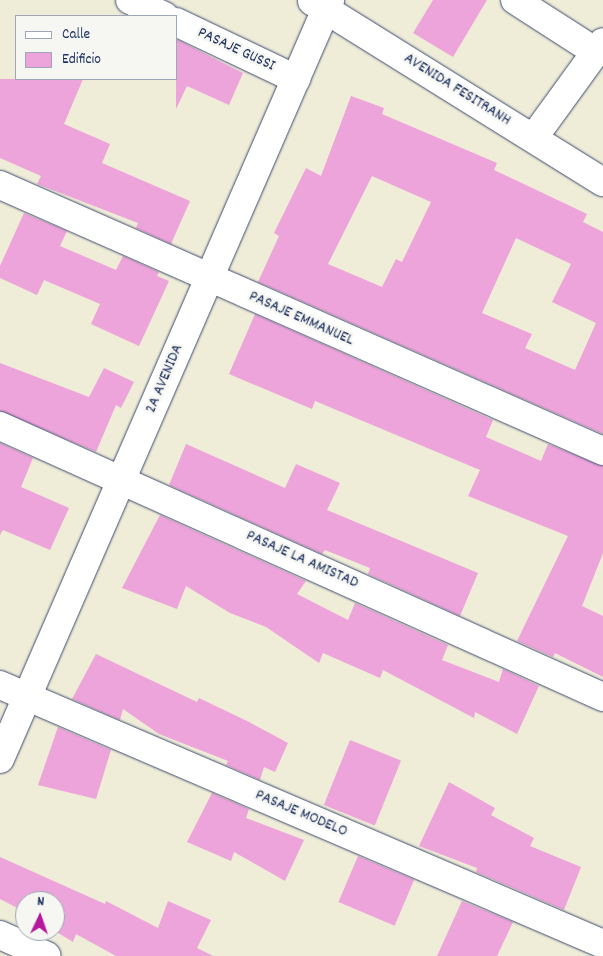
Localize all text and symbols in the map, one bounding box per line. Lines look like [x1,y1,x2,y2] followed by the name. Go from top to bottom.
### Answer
[15,15,178,80] legend
[62,24,90,46] text: Calle
[194,24,278,76] street label: PASAJE GUSSI
[62,49,101,71] text: Edificio
[400,49,514,131] street label: AVENIDA FESITRANH
[246,287,356,351] street label: PASAJE EMMANUEL
[142,342,188,416] street label: 2A AVENIDA
[243,527,361,593] street label: PASAJE LA AMISTAD
[252,786,350,842] street label: PASAJE MODELO
[15,891,65,941] north arrow
[37,892,45,912] text: N

